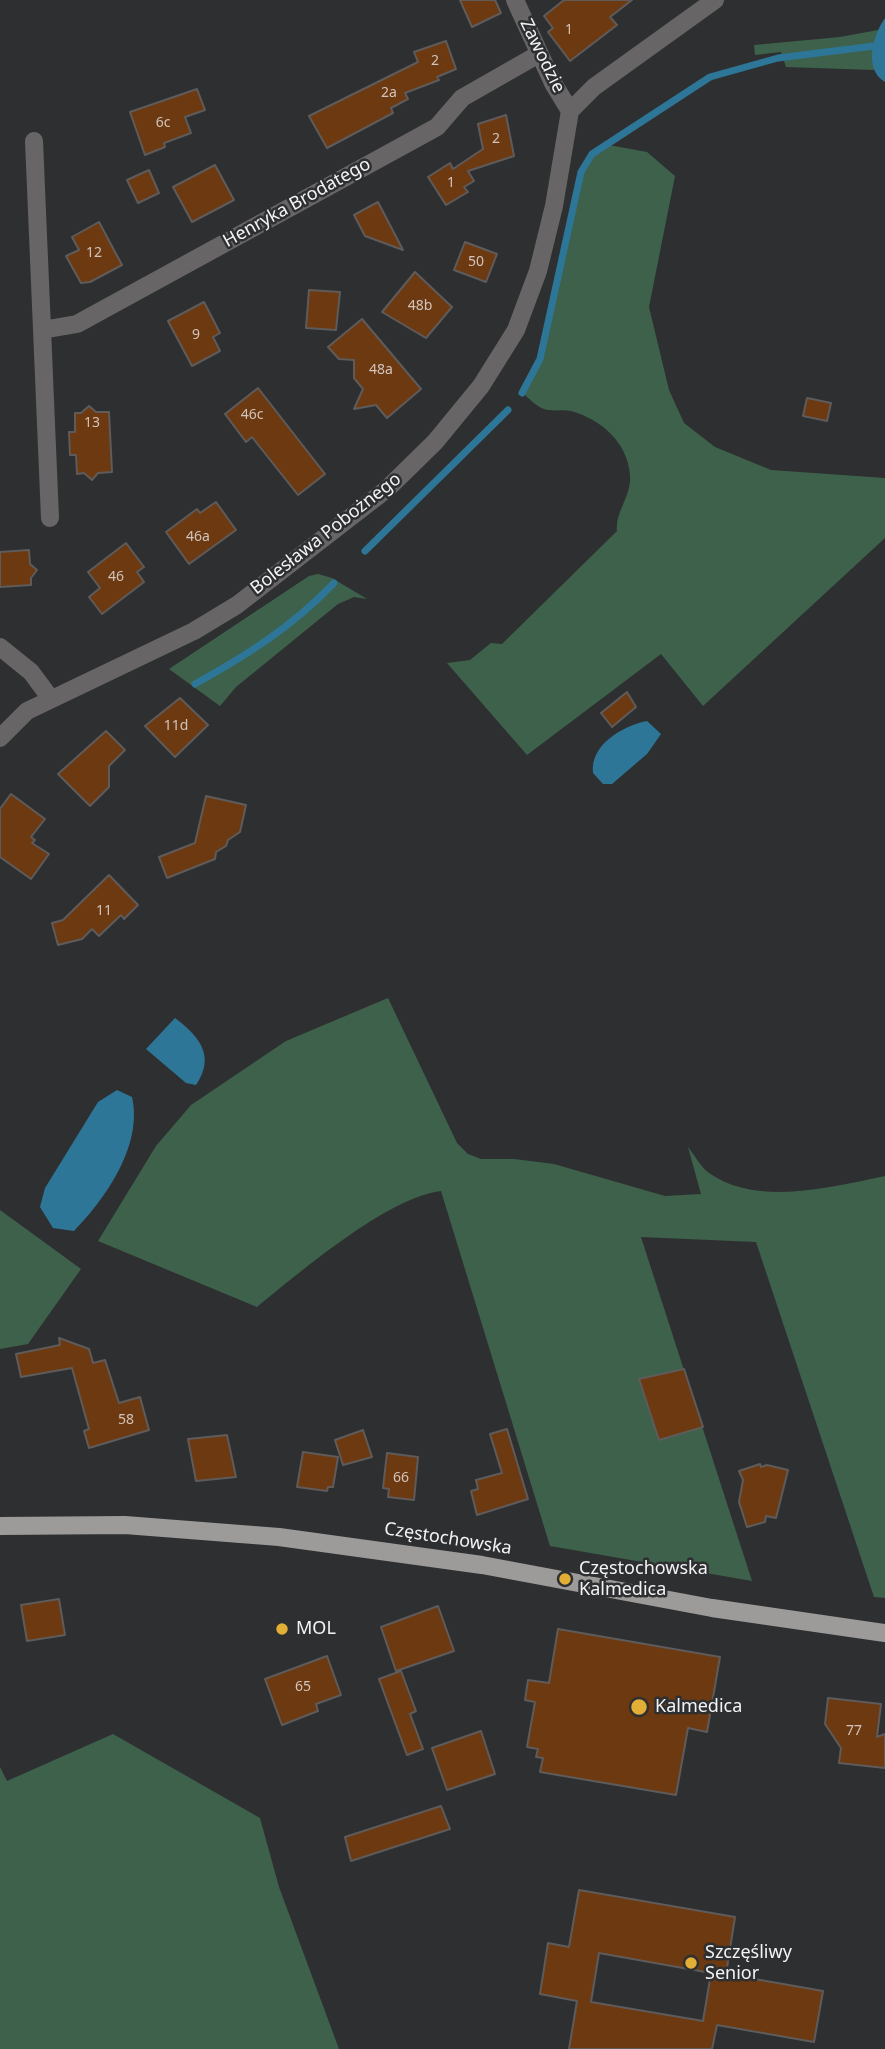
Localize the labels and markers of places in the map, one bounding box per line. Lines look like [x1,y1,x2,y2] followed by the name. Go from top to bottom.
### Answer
[579,1558,708,1600] place label: Częstochowska Kalmedica
[557,1571,573,1587] marker: Częstochowska Kalmedica
[296,1618,336,1640] place label: MOL
[274,1621,290,1637] marker: MOL
[655,1696,742,1718] place label: Kalmedica
[629,1697,649,1717] marker: Kalmedica
[705,1942,792,1984] place label: Szczęśliwy Senior
[683,1955,699,1971] marker: Szczęśliwy Senior

